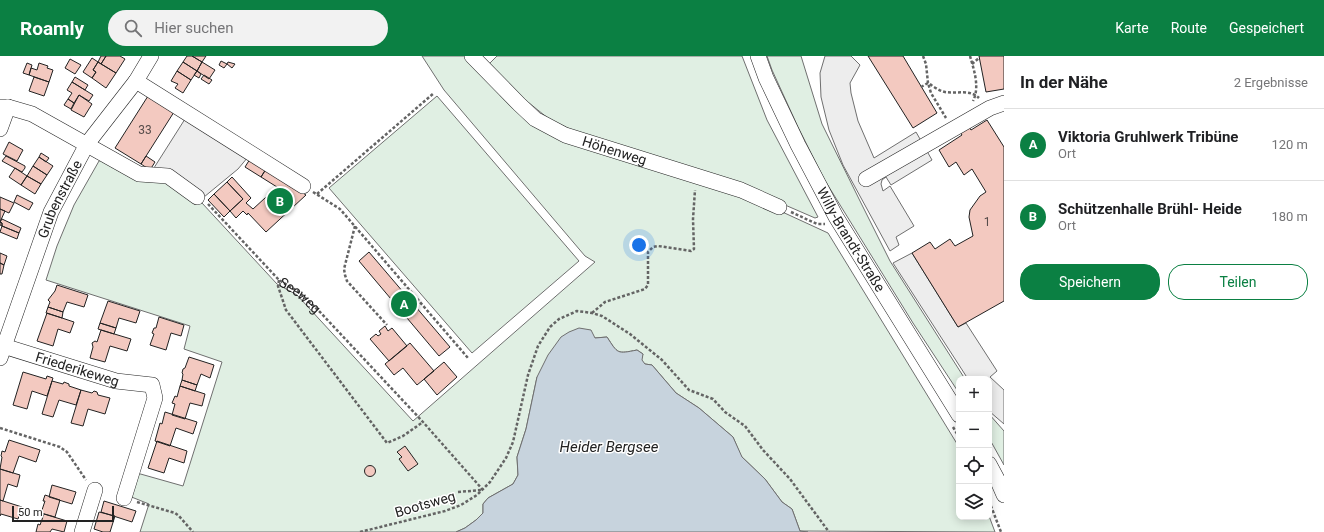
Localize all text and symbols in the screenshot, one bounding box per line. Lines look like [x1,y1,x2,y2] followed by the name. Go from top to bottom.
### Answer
[108,10,388,46] search box
[20,17,84,40] text: Roamly
[122,17,144,39] icon: search
[154,19,234,37] text: Hier suchen
[1115,20,1149,36] text: Karte
[1171,20,1207,36] text: Route
[1229,20,1304,36] text: Gespeichert
[1020,72,1108,92] text: In der Nähe
[1234,75,1308,90] text: 2 Ergebnisse
[138,123,152,137] house number: 33
[1058,128,1238,146] text: Viktoria Gruhlwerk Tribüne
[580,133,649,168] street label: Höhenweg
[1029,137,1037,152] text: A
[1271,137,1308,152] text: 120 m
[1058,146,1076,161] text: Ort
[35,157,85,240] street label: Grubenstraße
[814,185,888,295] street label: Willy-Brandt-Straße
[267,186,293,216] pin: B
[1058,200,1242,218] text: Schützenhalle Brühl- Heide
[1029,209,1037,224] text: B
[1271,209,1308,224] text: 180 m
[984,215,990,229] house number: 1
[1058,218,1076,233] text: Ort
[629,235,649,255] your location
[1020,264,1160,300] button: Speichern
[1168,264,1308,300] button: Teilen
[276,274,324,317] street label: Seeweg
[391,289,417,319] pin: A
[33,348,121,390] street label: Friederikeweg
[956,376,992,520] map controls
[956,376,992,412] button: +
[956,412,992,448] button: −
[560,438,659,456] water label: Heider Bergsee
[956,448,992,484] button: locate
[956,484,992,520] button: layers
[393,488,457,520] street label: Bootsweg
[12,504,114,523] scale bar
[18,506,43,519] text: 50 m

